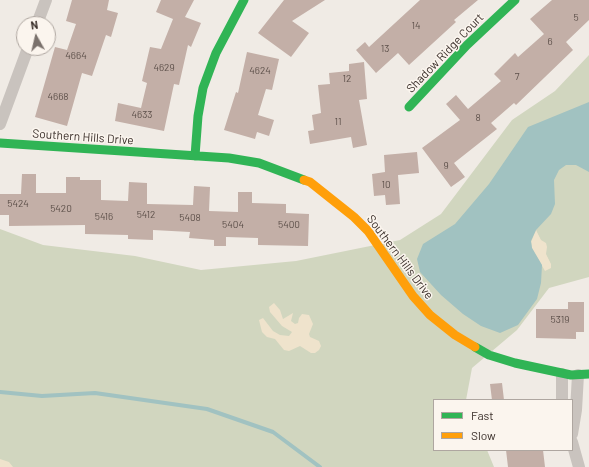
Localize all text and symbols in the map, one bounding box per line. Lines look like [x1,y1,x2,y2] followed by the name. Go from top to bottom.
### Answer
[403,10,487,96] street label: Shadow Ridge Court
[573,12,579,24] house number: 5
[16,16,56,56] north arrow
[30,18,39,32] text: N
[411,20,421,32] house number: 14
[547,36,553,48] house number: 6
[381,43,389,55] house number: 13
[65,50,87,62] house number: 4664
[153,62,175,74] house number: 4629
[249,65,271,77] house number: 4624
[515,71,519,83] house number: 7
[343,73,351,85] house number: 12
[47,91,69,103] house number: 4668
[132,109,152,121] house number: 4633
[475,112,481,124] house number: 8
[334,116,342,128] house number: 11
[32,126,134,148] street label: Southern Hills Drive
[443,160,449,172] house number: 9
[381,179,391,191] house number: 10
[7,198,29,210] house number: 5424
[50,203,72,215] house number: 5420
[137,209,155,221] house number: 5412
[95,211,113,223] house number: 5416
[179,212,201,224] house number: 5408
[364,212,436,302] street label: Southern Hills Drive
[222,219,244,231] house number: 5404
[278,219,300,231] house number: 5400
[551,314,569,326] house number: 5319
[433,399,573,451] legend
[471,408,494,422] text: Fast
[471,428,496,442] text: Slow

